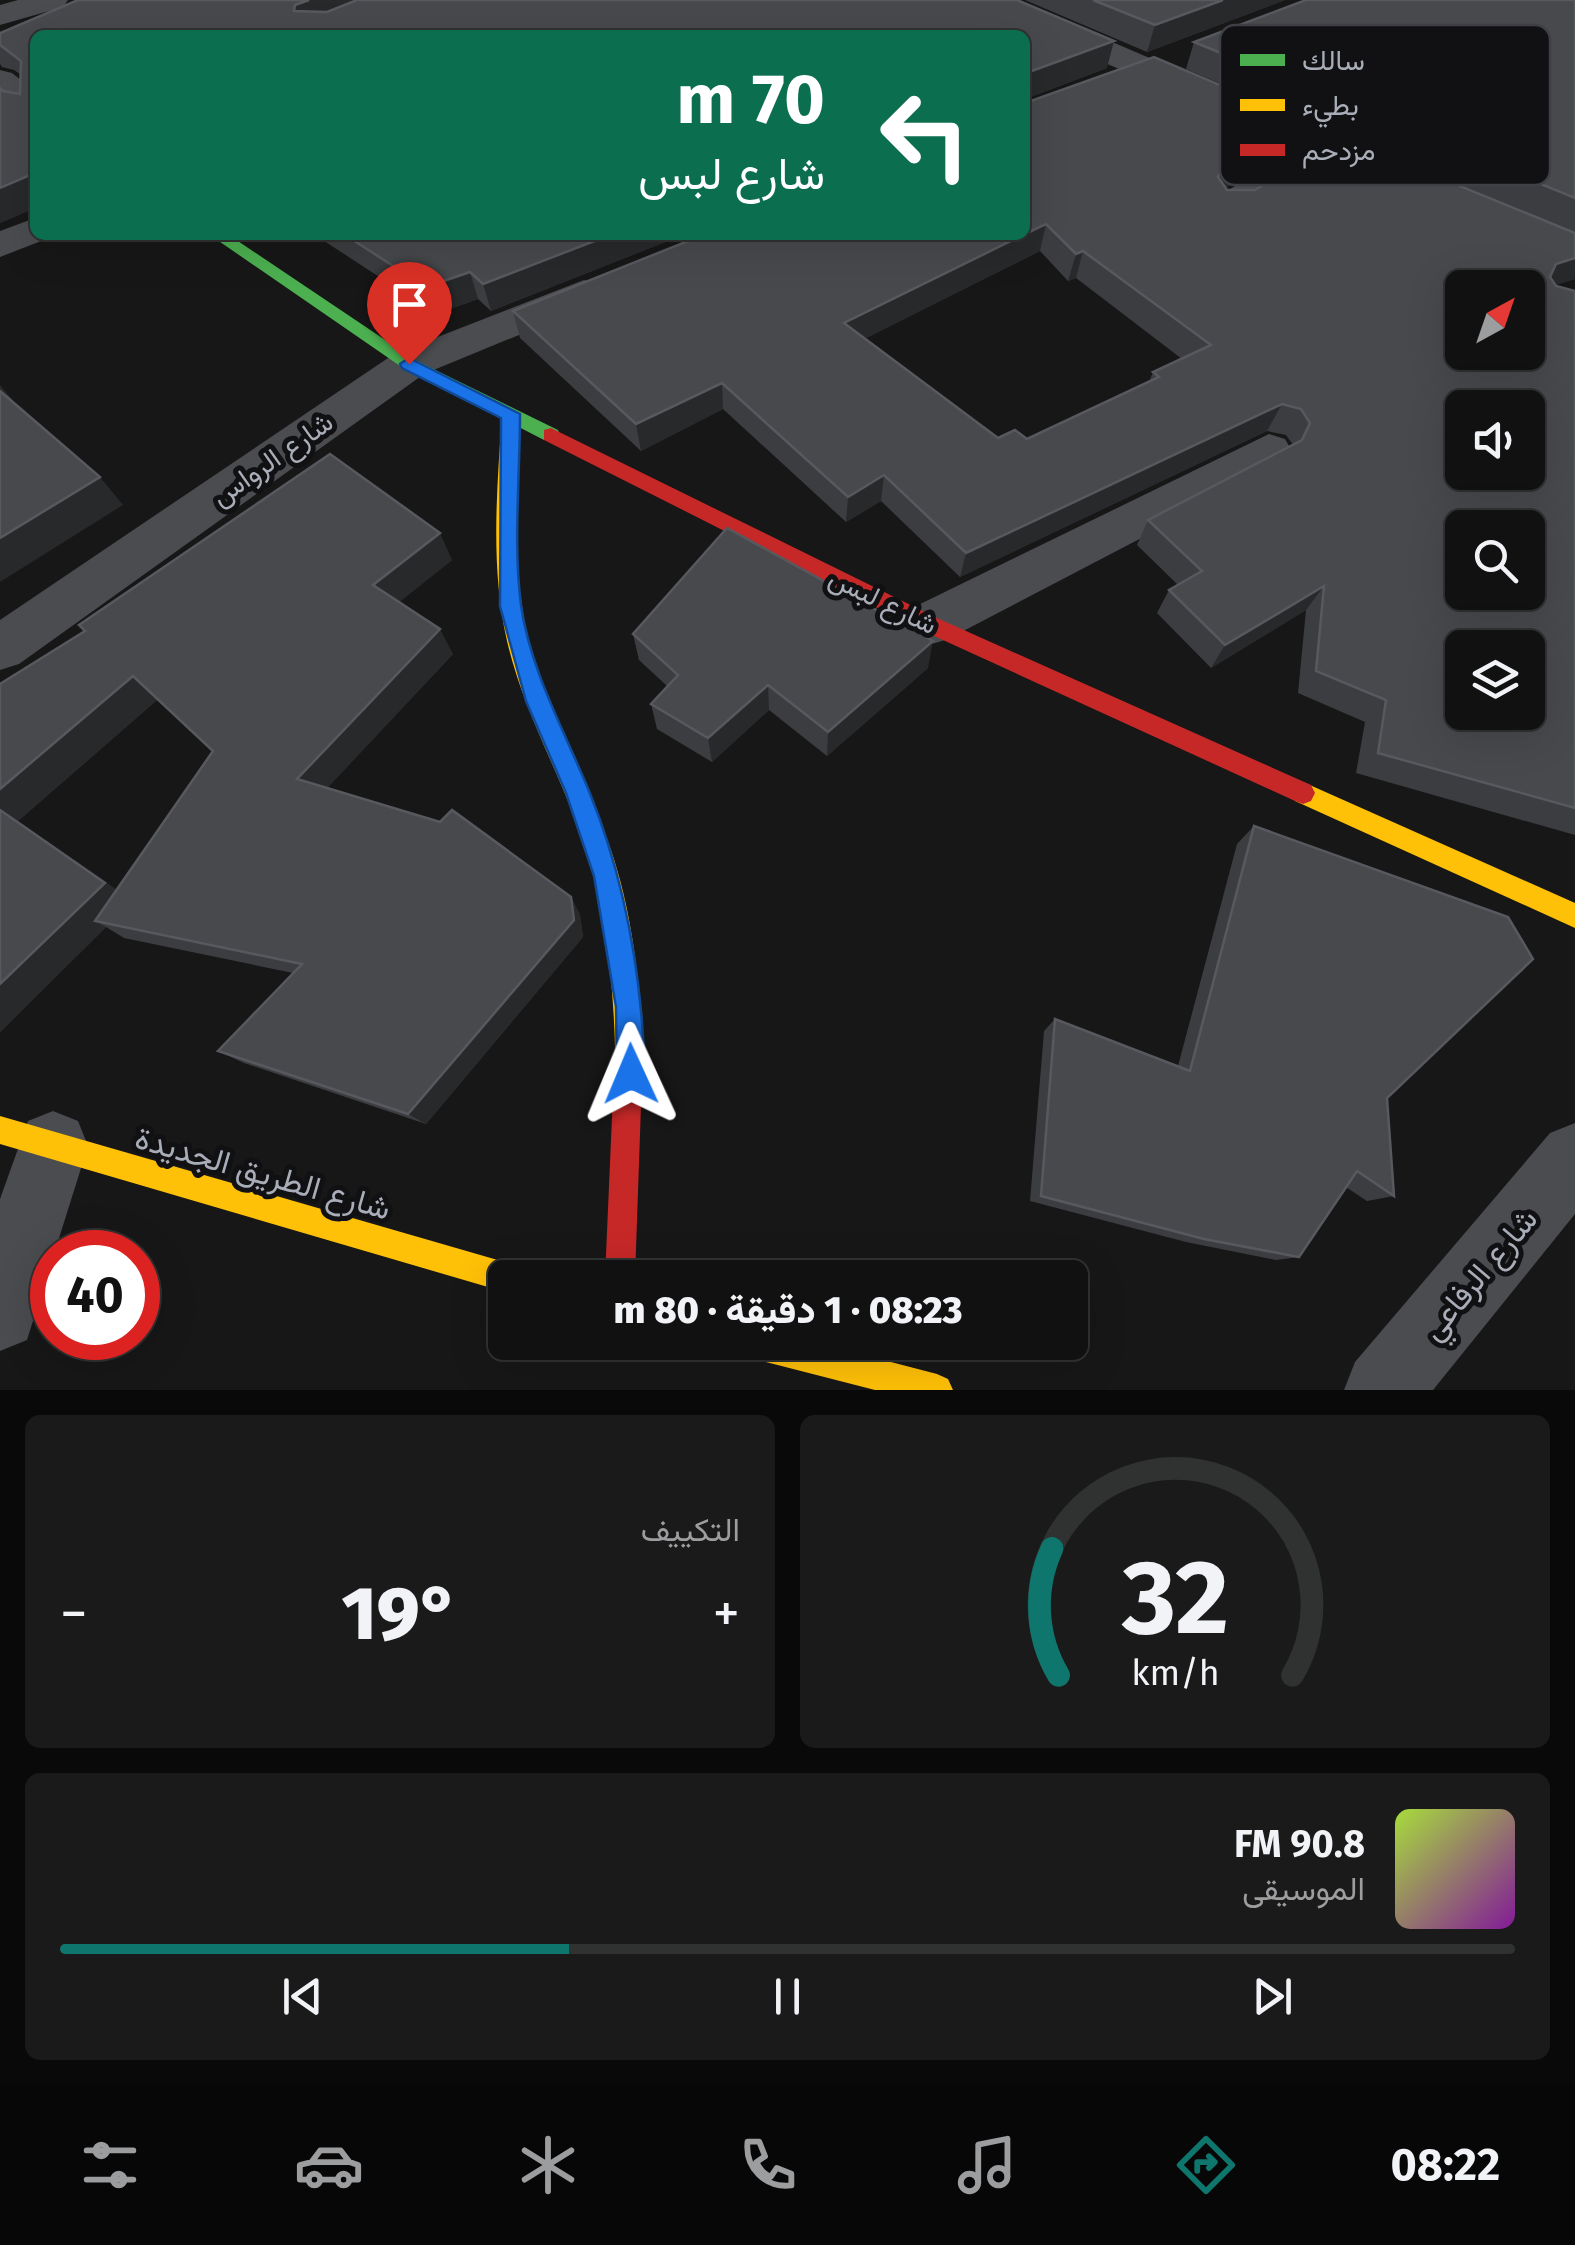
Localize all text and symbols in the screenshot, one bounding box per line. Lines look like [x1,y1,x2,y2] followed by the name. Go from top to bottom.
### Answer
[1220,25,1550,185] legend
[1302,44,1365,77] text: سالك
[676,58,825,142] text: 70 m
[860,70,990,200] icon: left
[1302,89,1359,128] text: بطيء
[1302,134,1375,169] text: مزدحم
[638,147,825,201] text: شارع لبس
[367,262,452,365] pin
[1445,270,1545,370] north arrow
[1445,270,1545,730] map controls
[382,277,437,332] icon: arrive
[1445,390,1545,490] button: sound
[205,405,340,515] street label: شارع الرواس
[1445,510,1545,610] button: search
[823,561,942,643] street label: شارع لبس
[1445,630,1545,730] button: layers
[579,1022,683,1126] position arrow
[130,1118,395,1231] street label: شارع الطريق الجديدة
[1413,1200,1550,1352] street label: شارع الرفاعي
[30,1230,160,1360] speed limit sign: 40
[614,1287,962,1333] text: 08:23 · 1 دقيقة · 80 m
[641,1511,740,1549] text: التكييف
[1121,1536,1228,1661] text: 32
[341,1569,459,1659] text: 19°
[60,1581,88,1647] text: −
[713,1581,740,1647] text: +
[1131,1652,1219,1694] text: km/h
[1234,1821,1365,1867] text: 90.8 FM
[1242,1870,1365,1908] text: الموسيقى
[275,1969,330,2024] icon: previous
[760,1969,815,2024] icon: pause
[1245,1969,1300,2024] icon: next
[75,2130,145,2200] icon: filters
[294,2130,364,2200] icon: car
[513,2130,583,2200] icon: climate
[733,2130,803,2200] icon: phone
[952,2130,1022,2200] icon: music
[1171,2130,1241,2200] icon: directions
[1391,2138,1500,2192] text: 08:22

